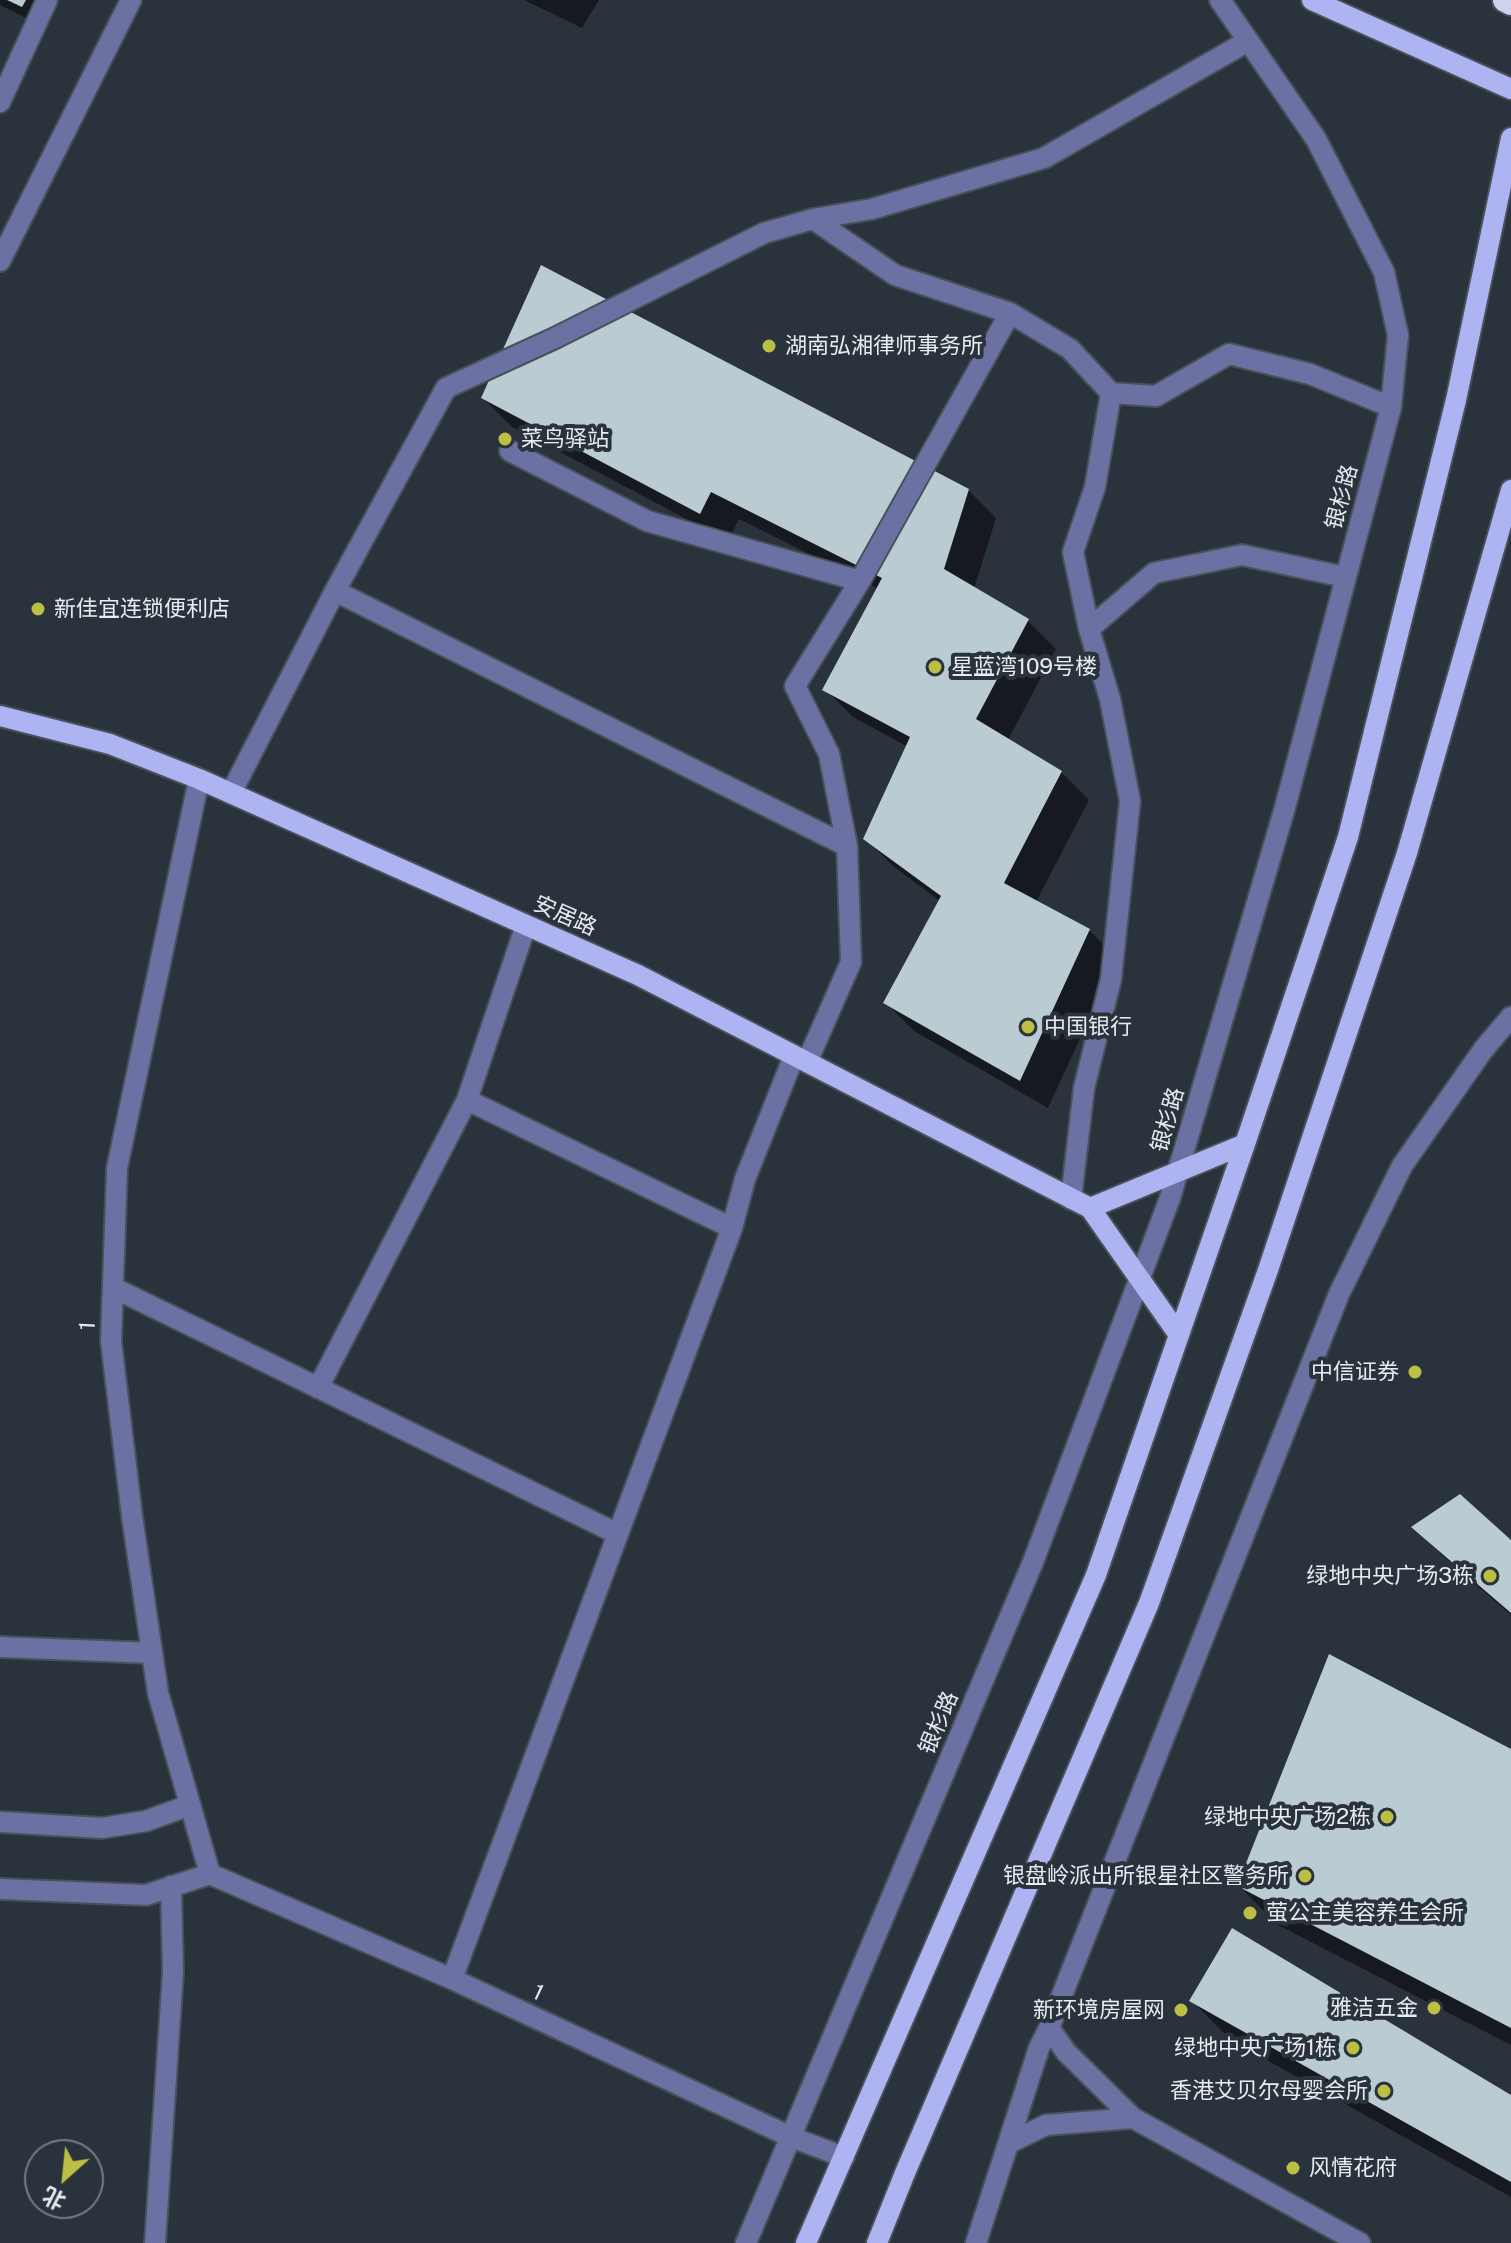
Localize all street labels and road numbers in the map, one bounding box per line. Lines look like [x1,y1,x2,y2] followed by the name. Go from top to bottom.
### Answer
[1321,462,1363,532] street label: 银杉路
[529,891,601,941] street label: 安居路
[1146,1085,1190,1155] street label: 银杉路
[75,1321,101,1331] street label: 1
[914,1687,964,1759] street label: 银杉路
[528,1979,548,2007] street label: 1

